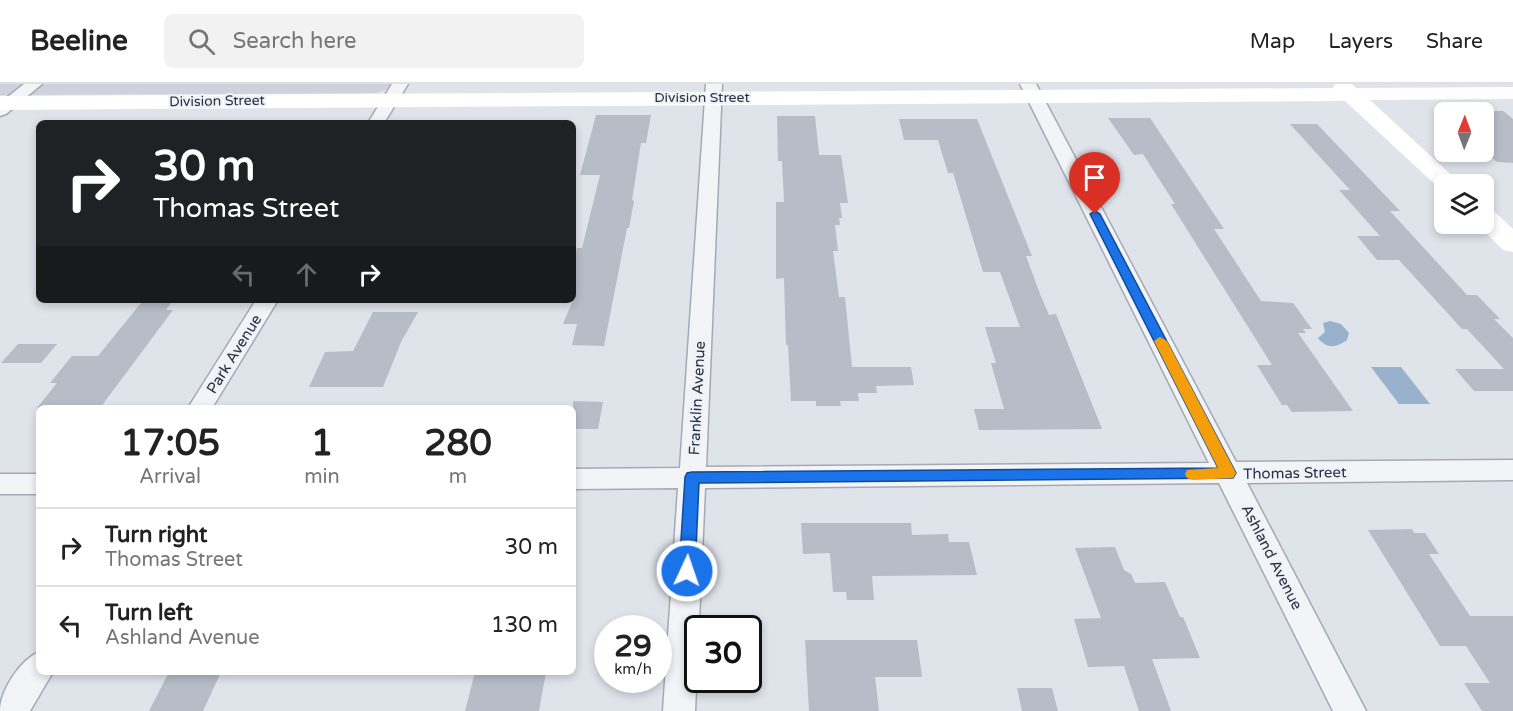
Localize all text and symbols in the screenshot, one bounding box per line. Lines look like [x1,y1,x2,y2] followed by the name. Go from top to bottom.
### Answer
[164,14,584,68] search box
[30,24,128,58] text: Beeline
[185,25,218,58] icon: search
[233,28,357,54] text: Search here
[1250,29,1295,54] text: Map
[1328,29,1393,54] text: Layers
[1426,29,1483,54] text: Share
[654,89,750,106] street label: Division Street
[169,92,266,110] street label: Division Street
[1434,102,1494,162] north arrow
[1434,102,1494,234] map controls
[153,141,255,192] text: 30 m
[54,144,132,222] icon: right
[1069,152,1120,214] pin
[1078,161,1111,194] icon: arrive
[1434,174,1494,234] button: layers
[153,192,339,225] text: Thomas Street
[227,258,260,291] icon: left
[290,258,323,291] icon: ahead
[353,258,386,291] icon: right
[203,311,265,397] street label: Park Avenue
[685,340,709,456] street label: Franklin Avenue
[120,422,220,465] text: 17:05
[311,422,333,465] text: 1
[424,422,492,465] text: 280
[1243,463,1347,483] street label: Thomas Street
[139,465,201,489] text: Arrival
[304,465,340,489] text: min
[449,465,467,489] text: m
[1238,501,1306,613] street label: Ashland Avenue
[105,522,207,548] text: Turn right
[54,531,87,564] icon: right
[504,534,558,560] text: 30 m
[655,539,719,603] position arrow
[105,548,243,572] text: Thomas Street
[105,600,193,626] text: Turn left
[54,609,87,642] icon: left
[491,612,558,638] text: 130 m
[684,615,762,693] speed limit sign: 30
[105,626,260,650] text: Ashland Avenue
[614,628,652,665] text: 29
[614,660,652,678] text: km/h

